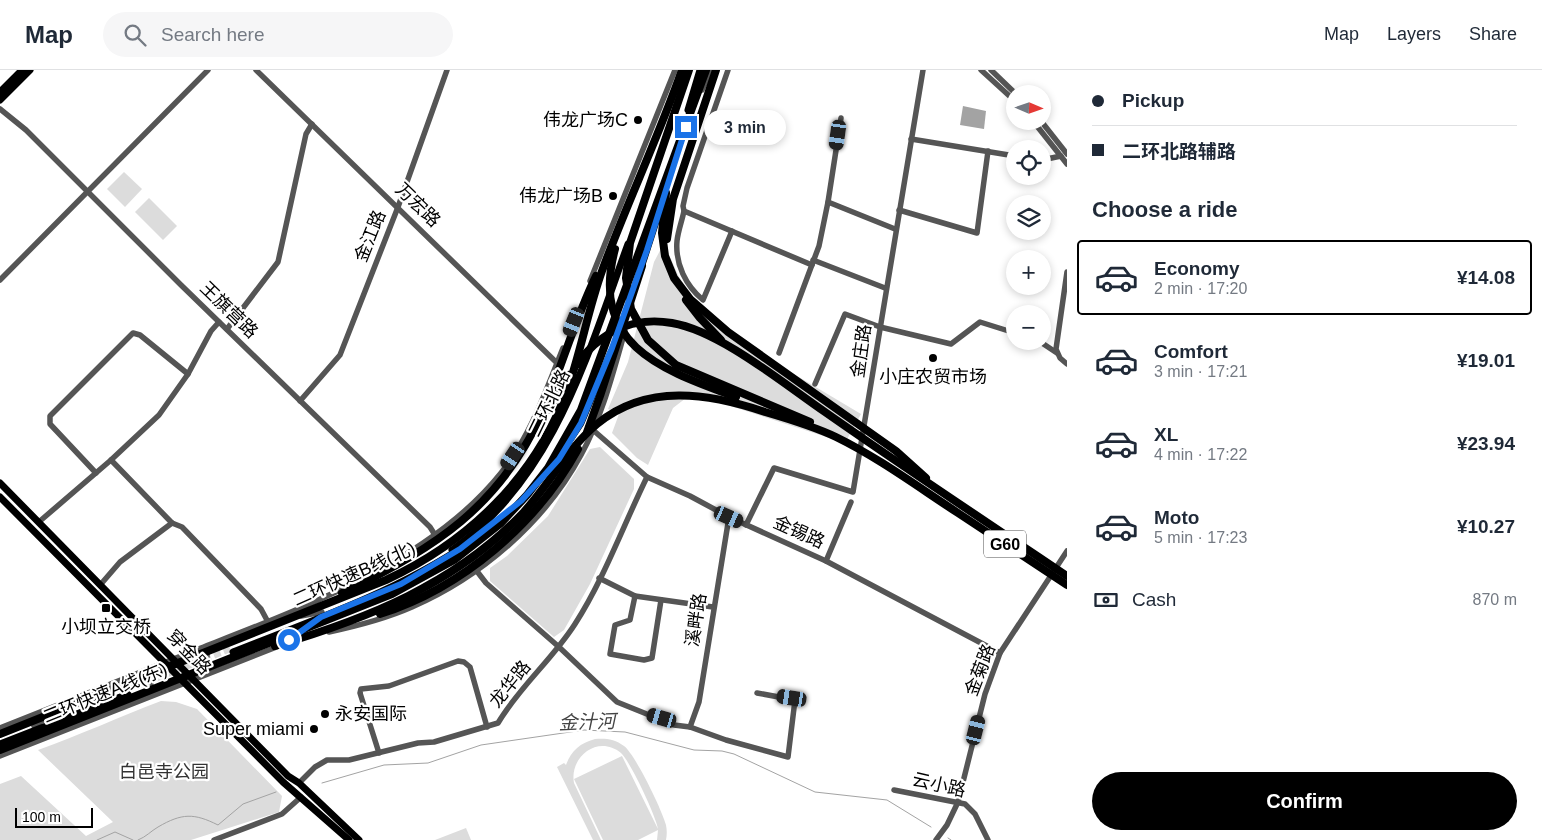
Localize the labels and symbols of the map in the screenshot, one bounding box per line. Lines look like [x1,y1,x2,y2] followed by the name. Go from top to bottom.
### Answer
[1006,85,1051,130] north arrow
[543,110,628,130] place label: 伟龙广场C
[704,110,786,144] callout: 3 min
[632,114,644,126] marker: 伟龙广场C
[675,116,697,138] route end
[828,119,847,151] car
[392,179,444,231] street label: 万宏路
[519,186,603,206] place label: 伟龙广场B
[607,190,619,202] marker: 伟龙广场B
[351,207,389,265] street label: 金江路
[196,278,262,342] street label: 王旗营路
[561,305,586,339] car
[847,323,875,379] street label: 金庄路
[927,352,939,364] marker: 小庄农贸市场
[524,366,574,440] street label: 二环北路
[879,367,987,387] place label: 小庄农贸市场
[498,439,527,473] car
[712,504,745,530] car
[770,512,828,552] street label: 金锡路
[984,530,1026,558] road number: G60
[290,538,418,610] street label: 二环快速B线(北)
[682,592,710,648] street label: 溪畔路
[100,602,112,614] marker: 小坝立交桥
[61,617,151,637] place label: 小坝立交桥
[163,626,215,678] street label: 穿金路
[278,629,300,651] route start
[961,641,999,699] street label: 金菊路
[485,657,535,711] street label: 龙华路
[40,659,170,727] street label: 二环快速A线(东)
[776,688,807,708] car
[335,704,407,724] place label: 永安国际
[645,707,678,729] car
[319,708,331,720] marker: 永安国际
[558,710,620,733] water label: 金汁河
[965,714,986,746] car
[203,719,304,739] place label: Super miami
[308,723,320,735] marker: Super miami
[119,762,209,782] park label: 白邑寺公园
[910,769,968,801] street label: 云小路
[15,805,92,828] scale bar

